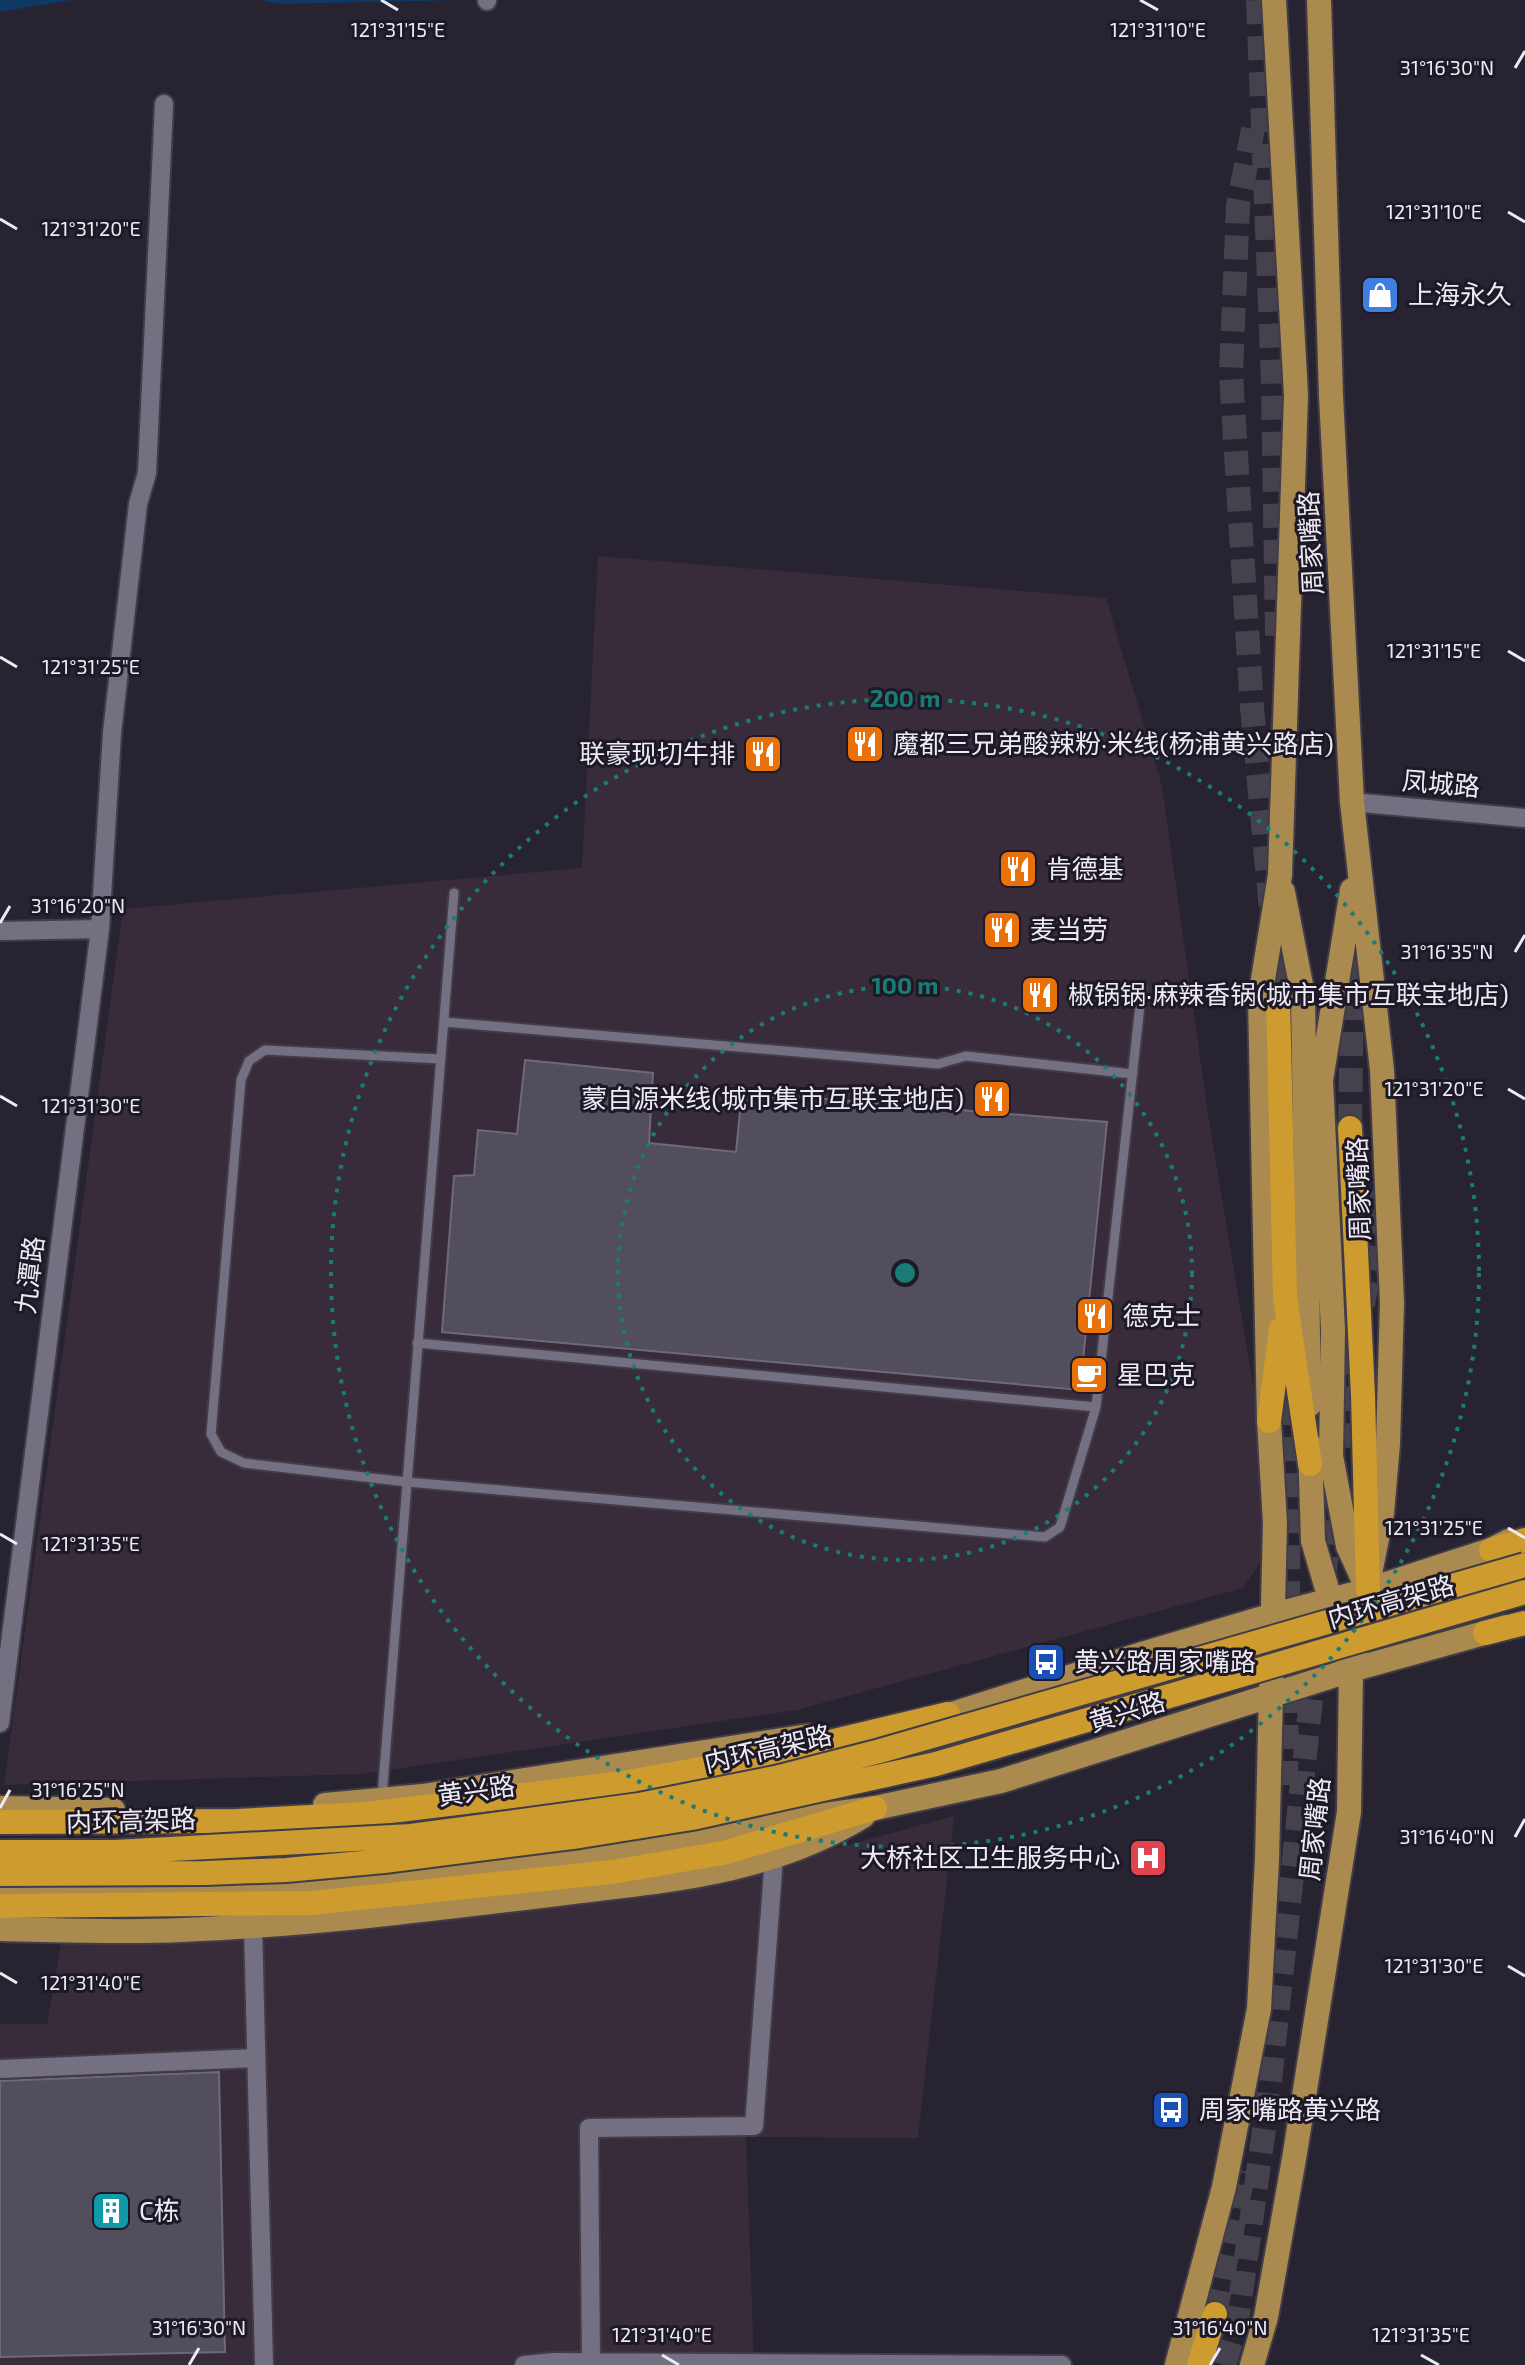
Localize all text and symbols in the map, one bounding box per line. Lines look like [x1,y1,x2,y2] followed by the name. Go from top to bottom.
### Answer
[351,17,445,41] text: 121°31'15"E
[1110,17,1206,41] text: 121°31'10"E
[1400,55,1494,79] text: 31°16'30"N
[1386,199,1482,223] text: 121°31'10"E
[41,216,141,240] text: 121°31'20"E
[1359,274,1401,316] shop icon: 上海永久
[1408,278,1512,309] place label: 上海永久
[1291,490,1328,596] street label: 周家嘴路
[1387,638,1481,662] text: 121°31'15"E
[42,654,140,678] text: 121°31'25"E
[870,683,940,712] text: 200 m
[844,723,886,765] restaurant icon: 魔都三兄弟酸辣粉·米线(杨浦黄兴路店)
[893,727,1334,758] place label: 魔都三兄弟酸辣粉·米线(杨浦黄兴路店)
[742,733,784,775] restaurant icon: 联豪现切牛排
[579,737,735,768] place label: 联豪现切牛排
[1401,764,1481,801] street label: 凤城路
[997,848,1039,890] restaurant icon: 肯德基
[1046,852,1124,883] place label: 肯德基
[31,893,125,917] text: 31°16'20"N
[981,909,1023,951] restaurant icon: 麦当劳
[1030,913,1108,944] place label: 麦当劳
[1401,939,1493,963] text: 31°16'35"N
[872,970,938,999] text: 100 m
[1019,974,1061,1016] restaurant icon: 椒锅锅·麻辣香锅(城市集市互联宝地店)
[1068,978,1509,1009] place label: 椒锅锅·麻辣香锅(城市集市互联宝地店)
[1384,1076,1484,1100] text: 121°31'20"E
[971,1078,1013,1120] restaurant icon: 蒙自源米线(城市集市互联宝地店)
[581,1082,964,1113] place label: 蒙自源米线(城市集市互联宝地店)
[41,1093,141,1117] text: 121°31'30"E
[1340,1137,1375,1242] street label: 周家嘴路
[8,1234,49,1315] street label: 九潭路
[891,1259,919,1287] centre of rings
[1074,1295,1116,1337] restaurant icon: 德克士
[1123,1299,1201,1330] place label: 德克士
[1068,1354,1110,1396] cafe icon: 星巴克
[1117,1358,1195,1389] place label: 星巴克
[1385,1515,1483,1539] text: 121°31'25"E
[42,1531,140,1555] text: 121°31'35"E
[1324,1568,1457,1633] street label: 内环高架路
[1025,1641,1067,1683] bus stop icon: 黄兴路周家嘴路
[1074,1645,1256,1676] place label: 黄兴路周家嘴路
[1085,1684,1168,1737] street label: 黄兴路
[701,1718,834,1777] street label: 内环高架路
[435,1769,517,1810] street label: 黄兴路
[1293,1776,1334,1882] street label: 周家嘴路
[31,1777,125,1801] text: 31°16'25"N
[65,1802,196,1837] street label: 内环高架路
[1399,1824,1495,1848] text: 31°16'40"N
[1127,1837,1169,1879] hospital icon: 大桥社区卫生服务中心
[860,1841,1120,1872] place label: 大桥社区卫生服务中心
[1384,1953,1484,1977] text: 121°31'30"E
[41,1970,141,1994] text: 121°31'40"E
[1150,2089,1192,2131] bus stop icon: 周家嘴路黄兴路
[1199,2093,1381,2124] place label: 周家嘴路黄兴路
[90,2190,132,2232] building icon: C栋
[139,2194,180,2225] place label: C栋
[152,2315,246,2339] text: 31°16'30"N
[1172,2315,1268,2339] text: 31°16'40"N
[612,2322,712,2346] text: 121°31'40"E
[1372,2322,1470,2346] text: 121°31'35"E

